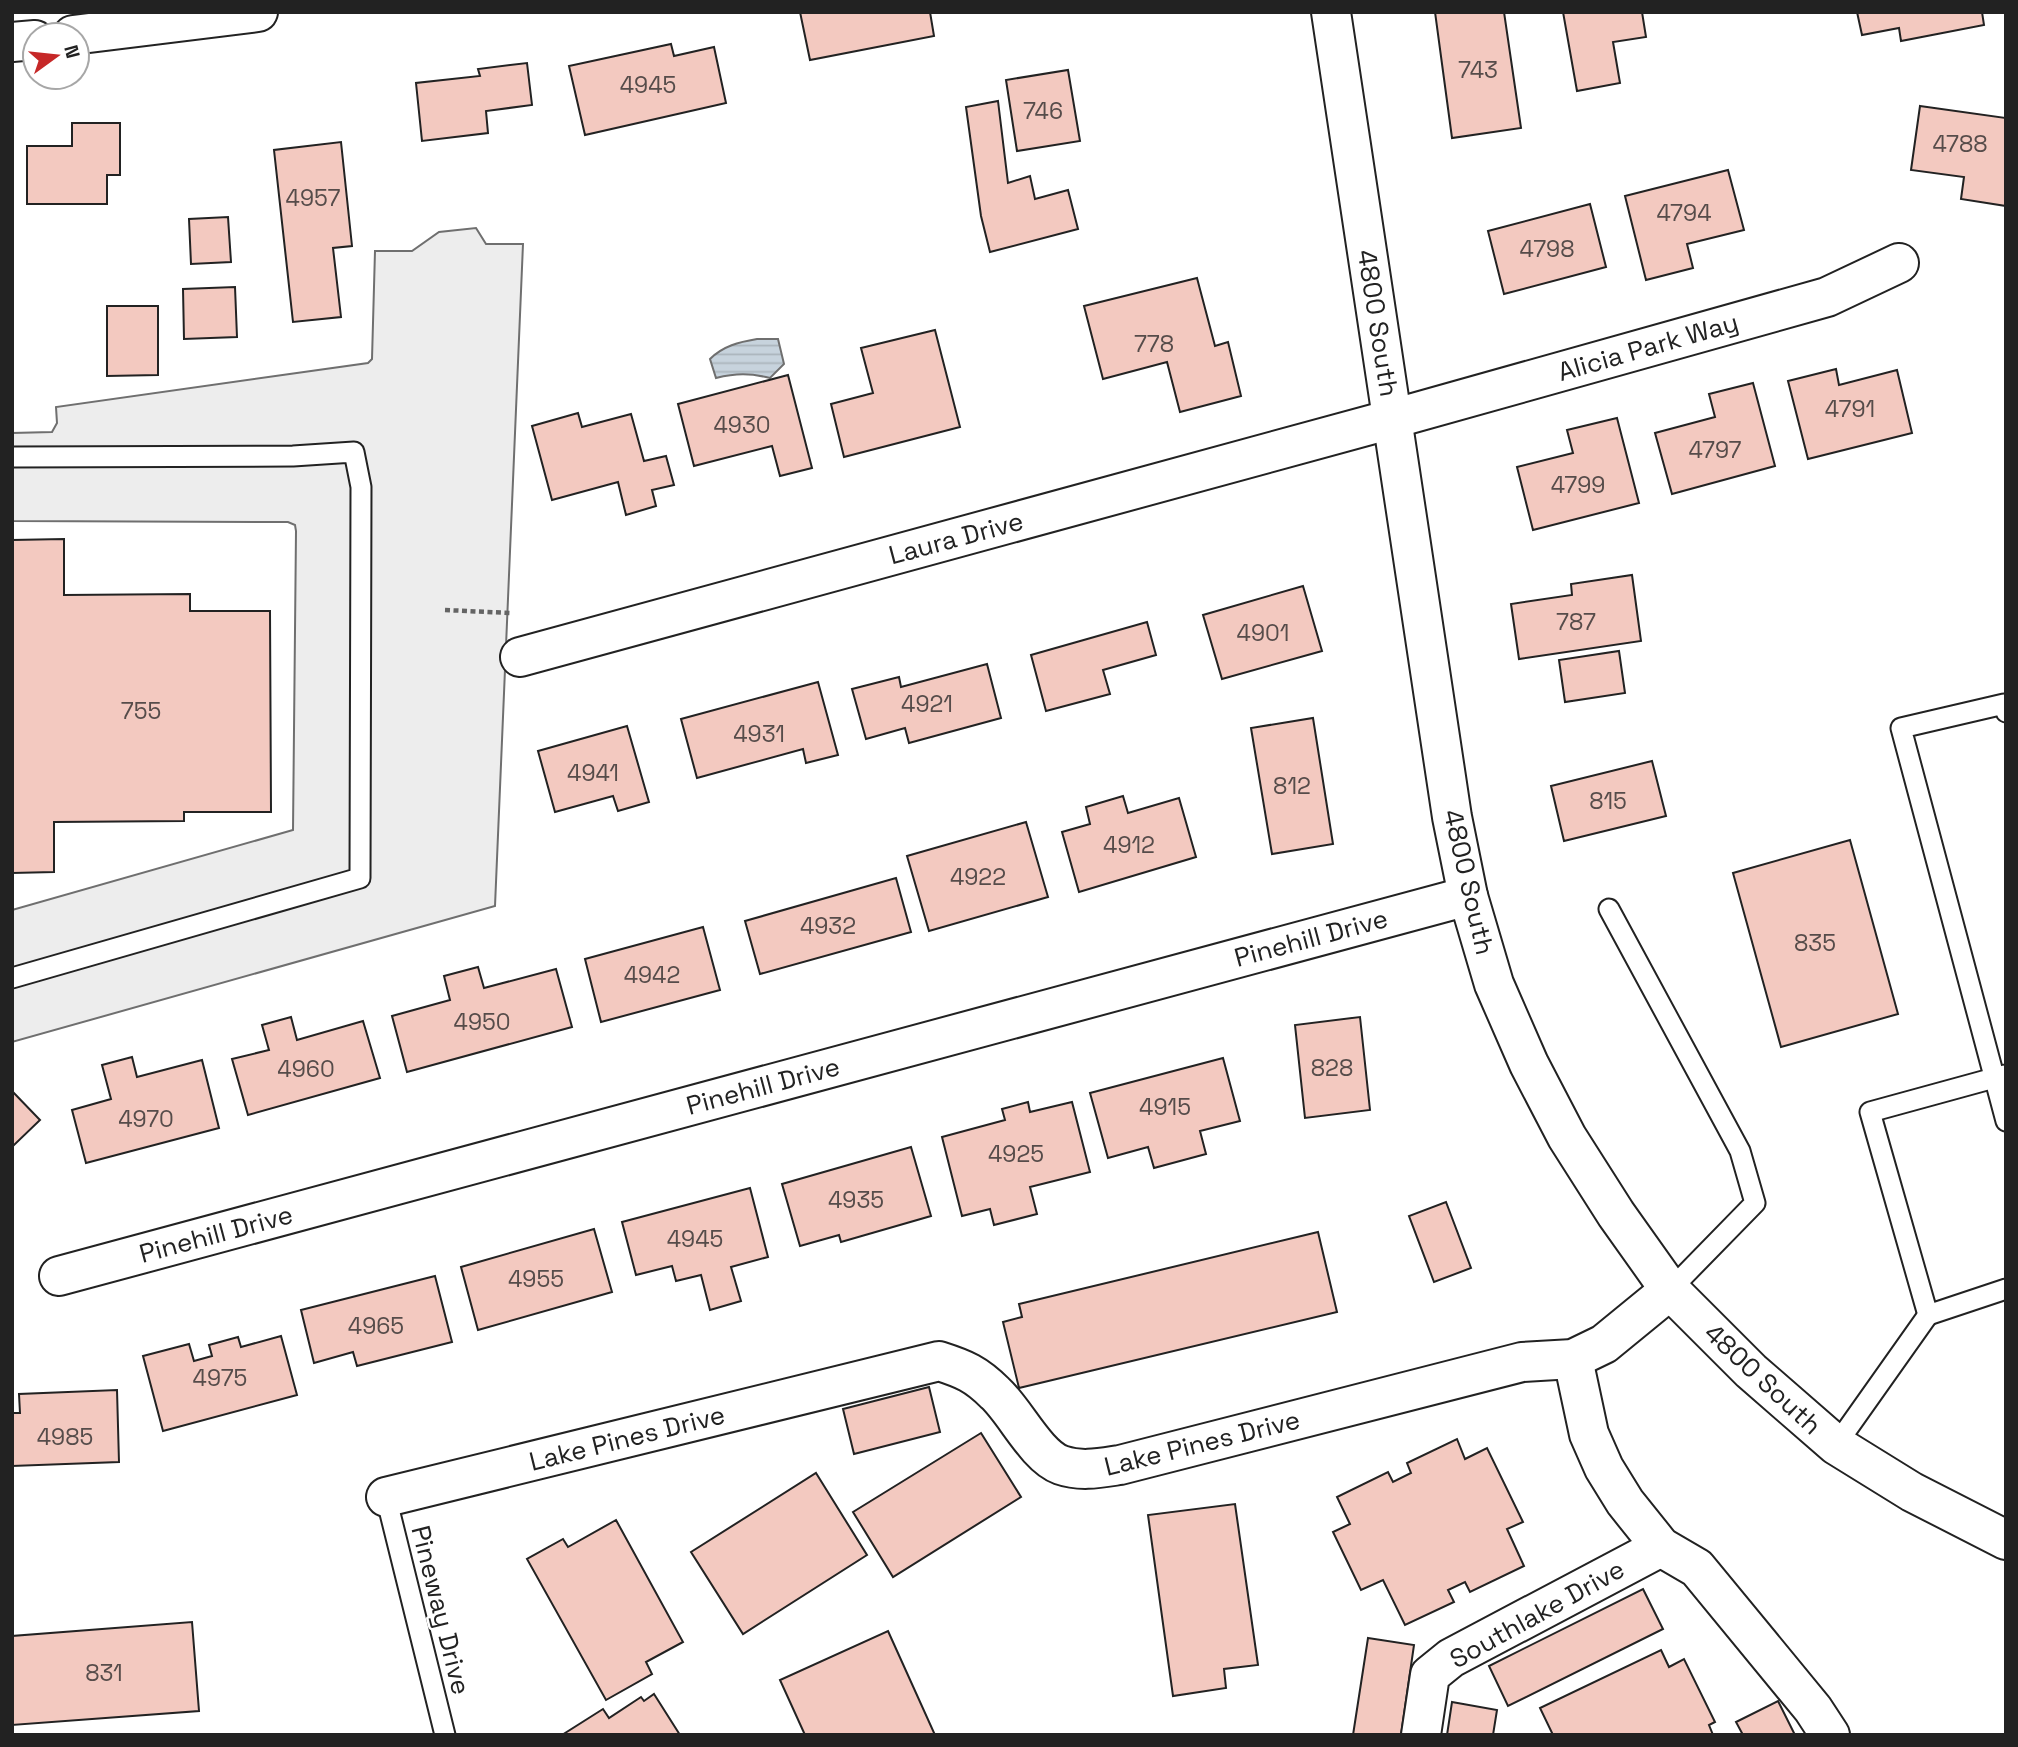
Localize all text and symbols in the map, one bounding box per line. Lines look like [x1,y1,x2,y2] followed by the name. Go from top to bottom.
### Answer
[21,21,91,91] north arrow
[58,42,86,61] text: N
[1458,55,1498,85] house number: 743
[620,70,676,100] house number: 4945
[1023,96,1063,126] house number: 746
[1932,129,1988,159] house number: 4788
[286,183,340,213] house number: 4957
[1656,198,1712,228] house number: 4794
[1520,234,1574,264] house number: 4798
[1350,247,1406,399] street label: 4800 South
[1554,305,1742,389] street label: Alicia Park Way
[1134,329,1174,359] house number: 778
[1825,394,1875,424] house number: 4791
[713,410,771,440] house number: 4930
[1688,435,1742,465] house number: 4797
[1551,470,1605,500] house number: 4799
[885,504,1027,572] street label: Laura Drive
[1556,607,1596,637] house number: 787
[1237,618,1289,648] house number: 4901
[901,689,953,719] house number: 4921
[121,696,161,726] house number: 755
[733,719,785,749] house number: 4931
[567,758,619,788] house number: 4941
[1273,771,1311,801] house number: 812
[1589,786,1627,816] house number: 815
[1436,806,1502,958] street label: 4800 South
[1103,830,1155,860] house number: 4912
[950,862,1006,892] house number: 4922
[1231,901,1391,975] street label: Pinehill Drive
[800,911,856,941] house number: 4932
[1794,928,1836,958] house number: 835
[624,960,680,990] house number: 4942
[454,1007,510,1037] house number: 4950
[683,1049,843,1123] street label: Pinehill Drive
[1311,1053,1353,1083] house number: 828
[277,1054,335,1084] house number: 4960
[1139,1092,1191,1122] house number: 4915
[118,1104,174,1134] house number: 4970
[988,1139,1044,1169] house number: 4925
[828,1185,884,1215] house number: 4935
[136,1197,296,1271] street label: Pinehill Drive
[667,1224,723,1254] house number: 4945
[508,1264,564,1294] house number: 4955
[348,1311,404,1341] house number: 4965
[1697,1316,1829,1442] street label: 4800 South
[193,1363,247,1393] house number: 4975
[526,1397,728,1479] street label: Lake Pines Drive
[1101,1402,1303,1484] street label: Lake Pines Drive
[37,1422,93,1452] house number: 4985
[404,1522,478,1698] street label: Pineway Drive
[1444,1552,1630,1676] street label: Southlake Drive
[85,1658,123,1688] house number: 831

